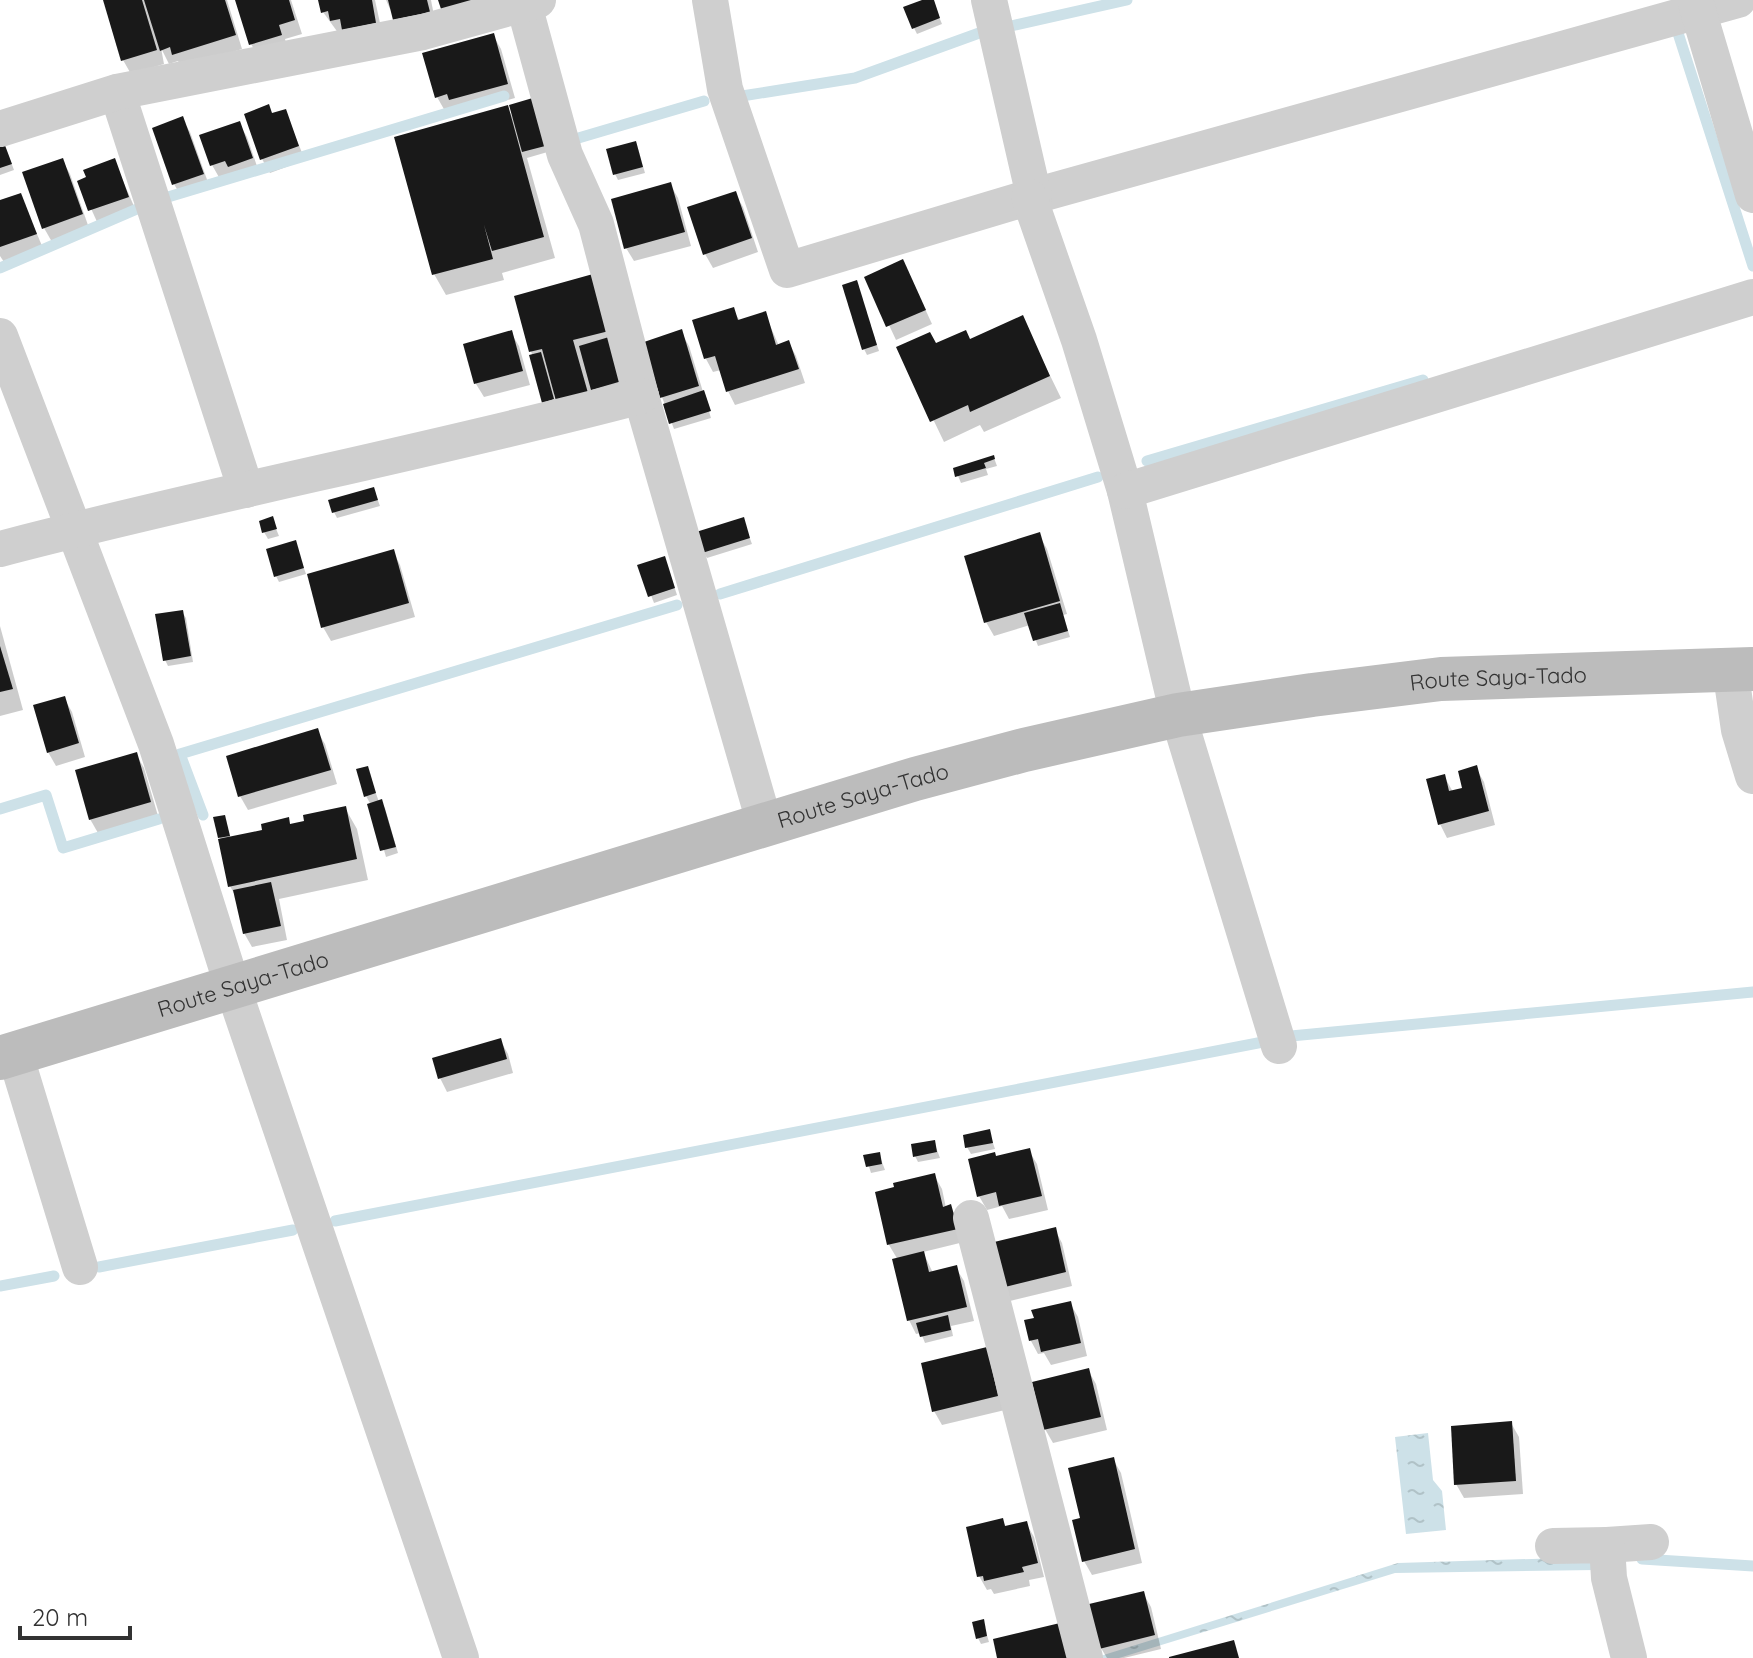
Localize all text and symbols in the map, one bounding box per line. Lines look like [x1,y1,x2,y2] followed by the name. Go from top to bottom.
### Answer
[1408,660,1587,697] street label: Route Saya-Tado
[774,757,952,834] street label: Route Saya-Tado
[154,945,332,1023] street label: Route Saya-Tado
[20,1590,130,1640] scale bar
[32,1602,88,1632] text: 20 m

